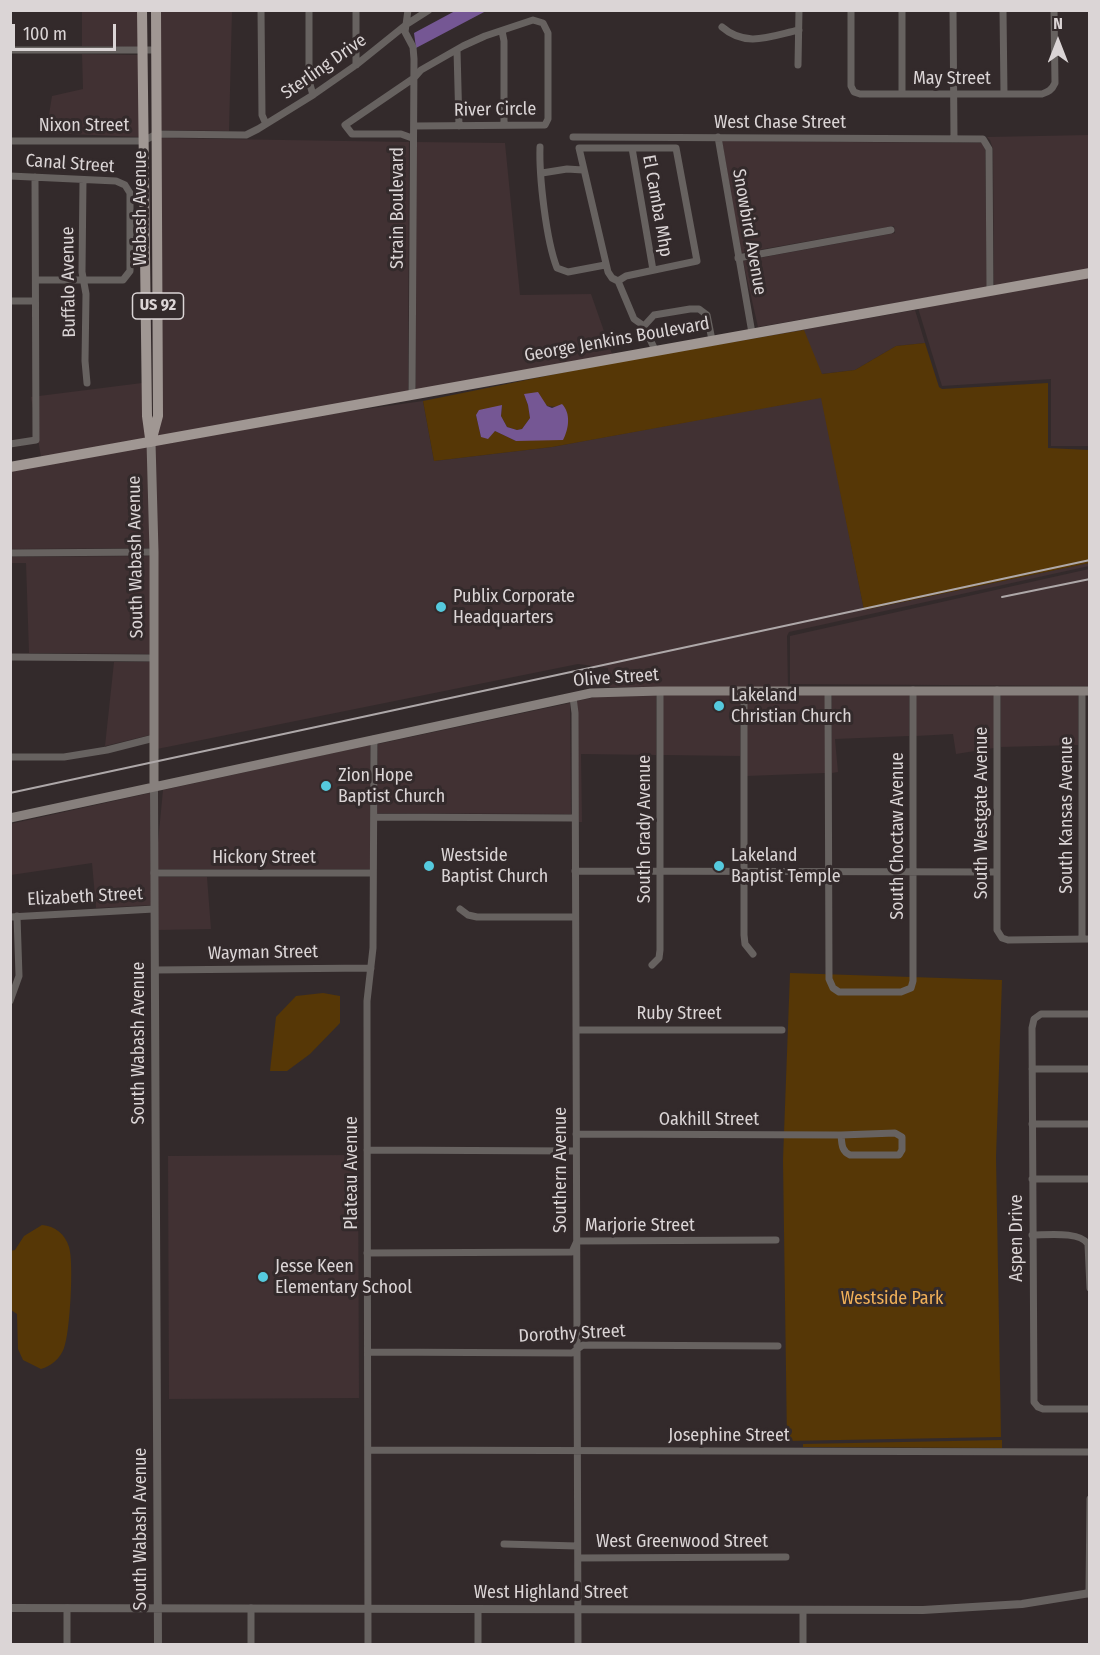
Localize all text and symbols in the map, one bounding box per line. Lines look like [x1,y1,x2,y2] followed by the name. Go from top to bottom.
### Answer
[15,12,118,50] scale bar
[1028,12,1088,72] north arrow
[1053,14,1063,33] text: N
[23,23,67,45] text: 100 m
[277,30,371,104] street label: Sterling Drive
[913,68,991,90] street label: May Street
[454,98,536,122] street label: River Circle
[714,112,846,134] street label: West Chase Street
[39,115,129,137] street label: Nixon Street
[387,147,409,269] street label: Strain Boulevard
[25,150,115,178] street label: Canal Street
[130,150,152,266] street label: Wabash Avenue
[637,153,677,259] street label: El Camba Mhp
[727,167,771,297] street label: Snowbird Avenue
[57,226,81,338] street label: Buffalo Avenue
[132,293,184,319] road number: US 92
[523,313,711,367] street label: George Jenkins Boulevard
[124,475,148,639] street label: South Wabash Avenue
[453,586,575,628] place label: Publix Corporate Headquarters
[434,600,448,614] marker: Publix Corporate Headquarters
[572,664,660,692] street label: Olive Street
[731,685,852,728] place label: Lakeland Christian Church
[712,699,726,713] marker: Lakeland Christian Church
[971,727,993,899] street label: South Westgate Avenue
[1056,736,1078,894] street label: South Kansas Avenue
[887,752,909,920] street label: South Choctaw Avenue
[634,755,656,903] street label: South Grady Avenue
[338,765,445,808] place label: Zion Hope Baptist Church
[319,779,333,793] marker: Zion Hope Baptist Church
[441,845,548,888] place label: Westside Baptist Church
[731,845,841,888] place label: Lakeland Baptist Temple
[212,847,316,869] street label: Hickory Street
[422,859,436,873] marker: Westside Baptist Church
[712,859,726,873] marker: Lakeland Baptist Temple
[27,883,143,911] street label: Elizabeth Street
[208,941,318,965] street label: Wayman Street
[128,962,150,1124] street label: South Wabash Avenue
[636,1003,722,1025] street label: Ruby Street
[550,1107,572,1233] street label: Southern Avenue
[659,1109,759,1131] street label: Oakhill Street
[341,1116,363,1230] street label: Plateau Avenue
[1006,1194,1028,1282] street label: Aspen Drive
[585,1215,695,1237] street label: Marjorie Street
[275,1256,412,1298] place label: Jesse Keen Elementary School
[256,1270,270,1284] marker: Jesse Keen Elementary School
[841,1288,943,1310] park label: Westside Park
[518,1320,626,1348] street label: Dorothy Street
[668,1425,790,1447] street label: Josephine Street
[130,1448,152,1610] street label: South Wabash Avenue
[596,1531,768,1553] street label: West Greenwood Street
[474,1582,628,1604] street label: West Highland Street

